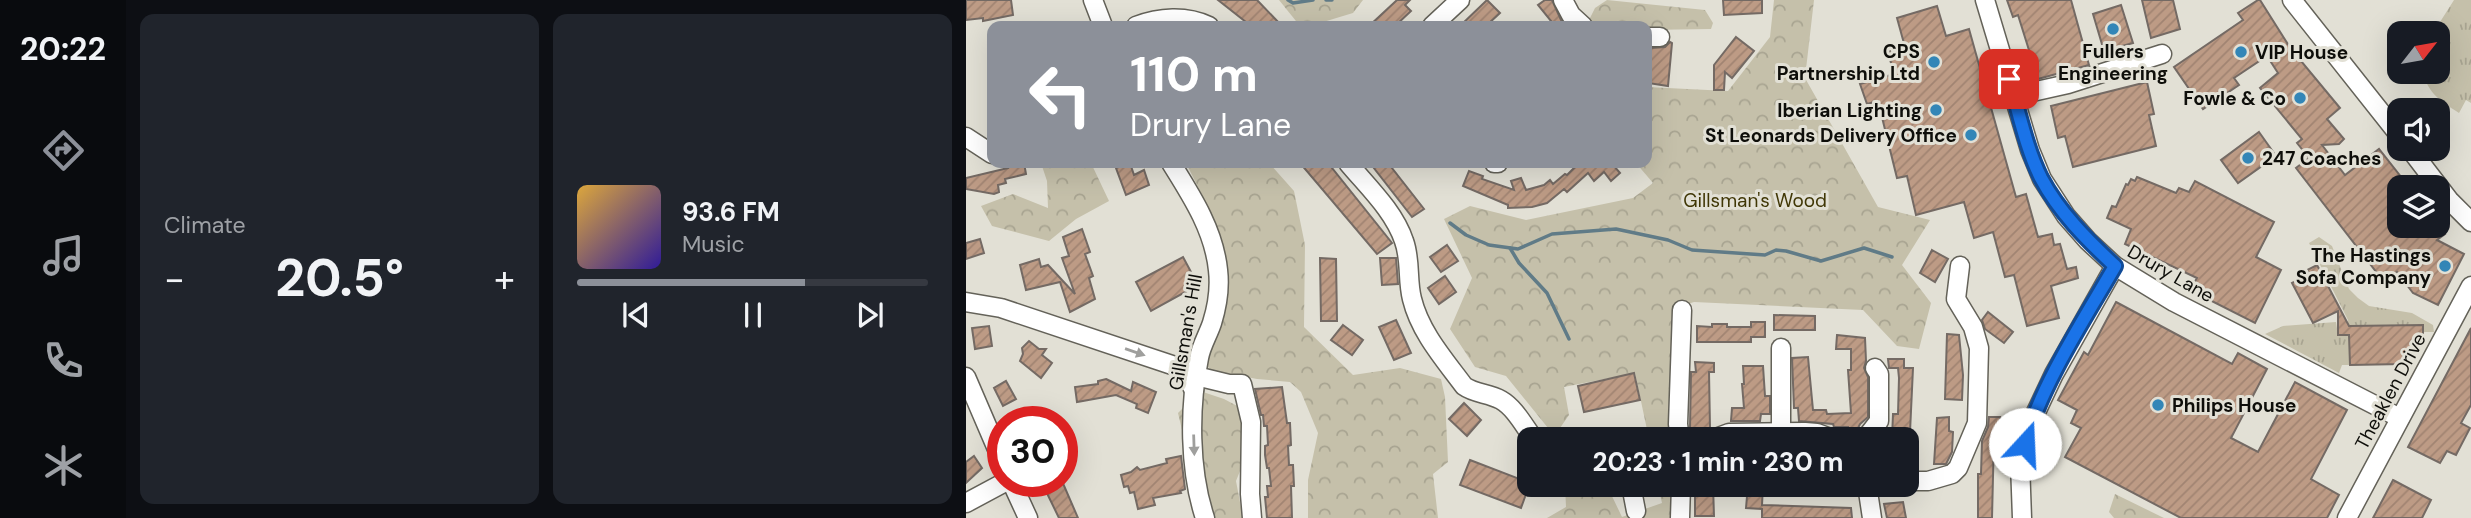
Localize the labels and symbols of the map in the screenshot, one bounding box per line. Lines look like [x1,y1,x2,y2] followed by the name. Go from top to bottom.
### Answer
[2105,21,2121,37] marker: Fullers Engineering
[2387,21,2450,84] north arrow
[1777,39,1920,86] place label: CPS Partnership Ltd
[2058,39,2168,86] place label: Fullers Engineering
[2255,40,2348,65] place label: VIP House
[2233,44,2249,60] marker: VIP House
[1979,49,2039,109] pin
[1926,54,1942,70] marker: CPS Partnership Ltd
[2183,86,2286,111] place label: Fowle & Co
[2292,90,2308,106] marker: Fowle & Co
[1777,98,1922,123] place label: Iberian Lighting
[1928,102,1944,118] marker: Iberian Lighting
[1705,123,1957,148] place label: St Leonards Delivery Office
[1963,127,1979,143] marker: St Leonards Delivery Office
[2262,146,2381,171] place label: 247 Coaches
[2240,150,2256,166] marker: 247 Coaches
[1683,188,1827,213] park label: Gillsman's Wood
[2123,239,2218,308] street label: Drury Lane
[2296,243,2432,290] place label: The Hastings Sofa Company
[2437,258,2453,274] marker: The Hastings Sofa Company
[1163,272,1208,392] street label: Gillsman's Hill
[2349,329,2432,454] street label: Theaklen Drive
[1125,347,1146,358] one-way arrow
[2172,393,2296,418] place label: Philips House
[2150,397,2166,413] marker: Philips House
[987,406,1078,497] speed limit sign: 30
[1988,407,2062,481] position arrow
[1188,434,1200,456] one-way arrow

